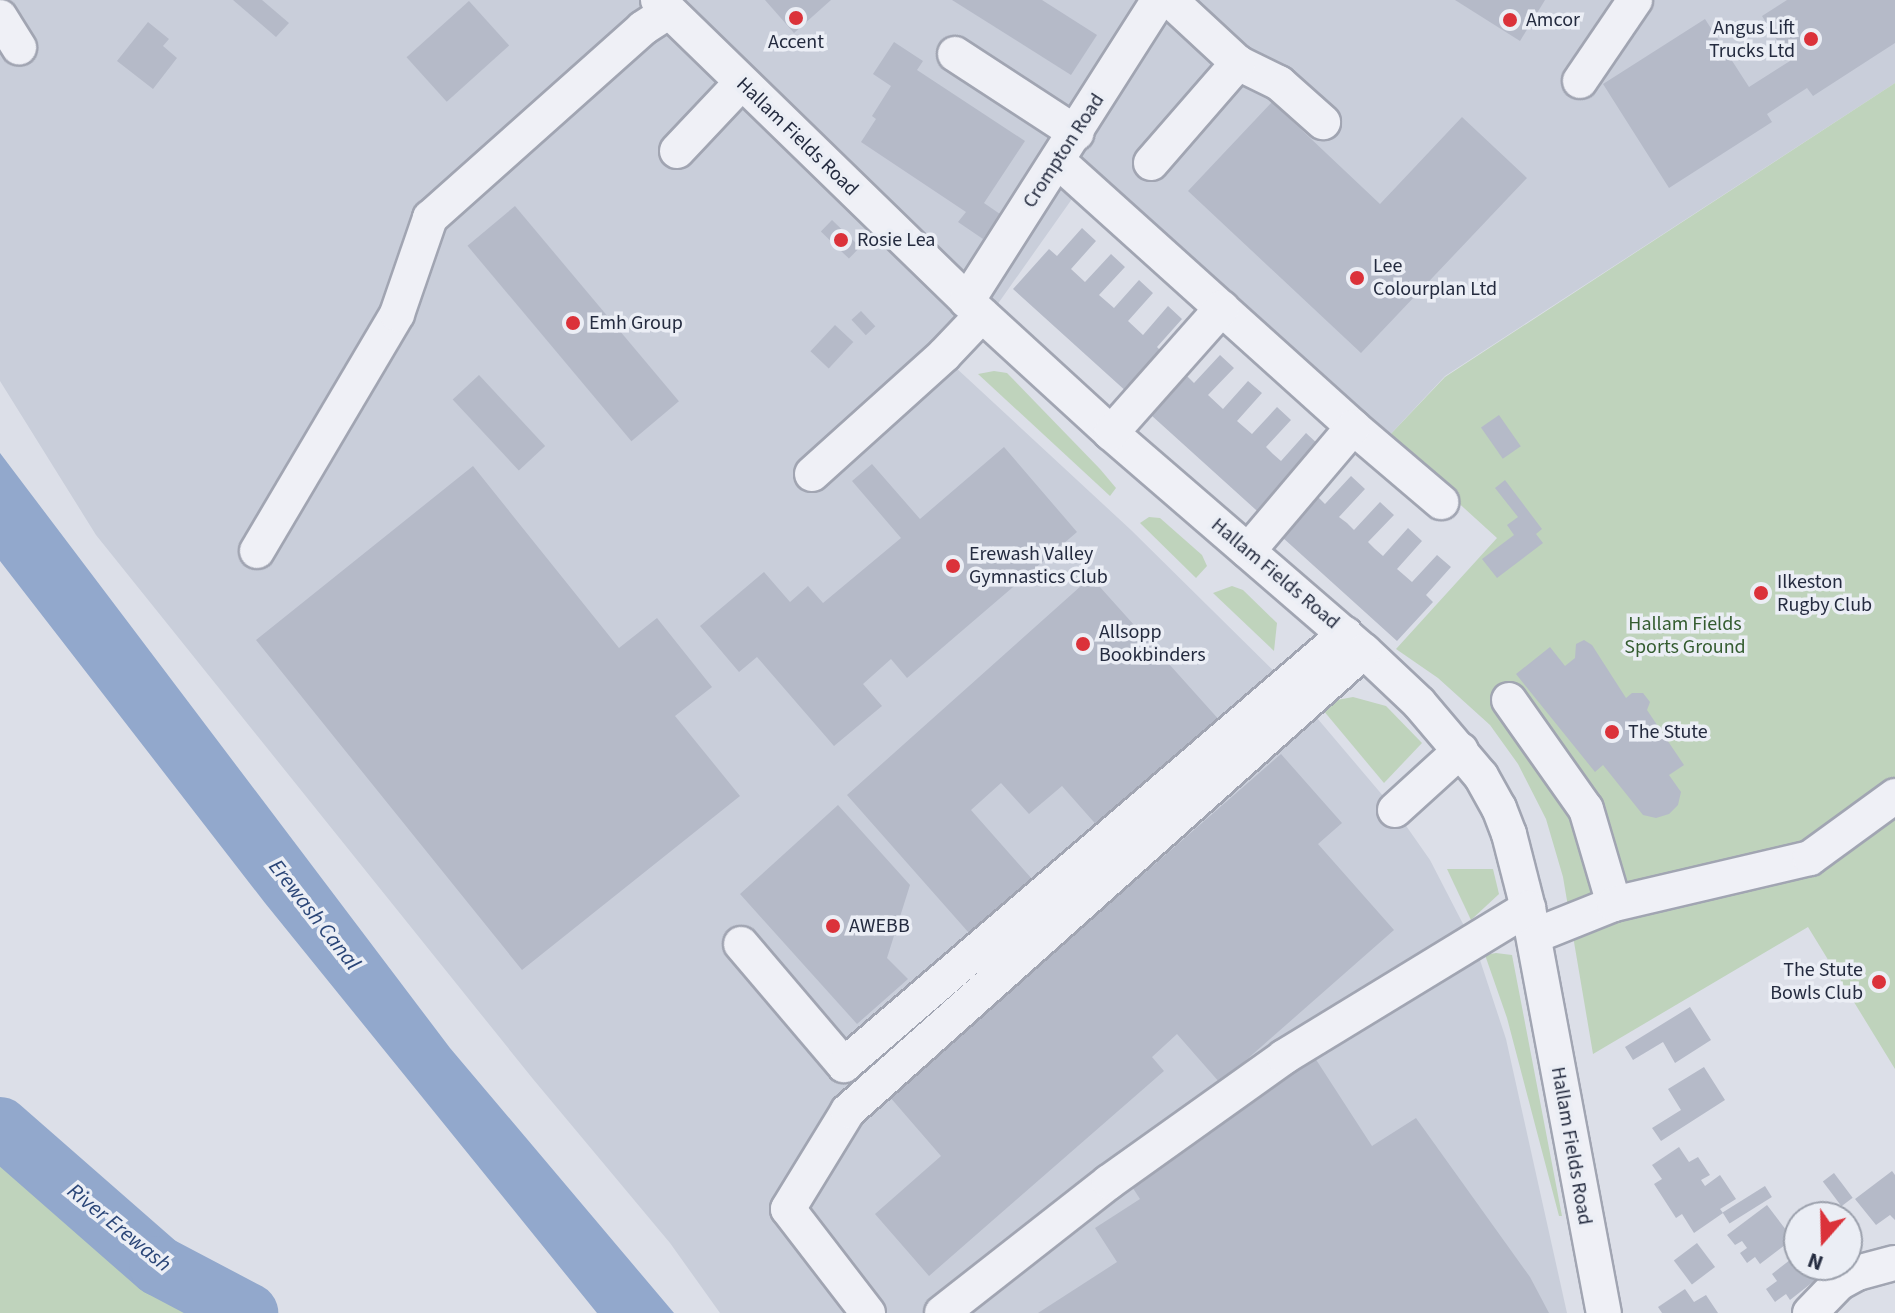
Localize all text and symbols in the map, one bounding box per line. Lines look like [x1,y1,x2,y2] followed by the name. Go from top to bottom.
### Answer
[1526,8,1580,32] place label: Amcor
[787,9,805,27] marker: Accent
[1501,11,1519,29] marker: Amcor
[1709,16,1795,63] place label: Angus Lift Trucks Ltd
[768,30,824,54] place label: Accent
[1802,30,1820,48] marker: Angus Lift Trucks Ltd
[731,73,863,201] street label: Hallam Fields Road
[1018,89,1110,213] street label: Crompton Road
[857,228,935,252] place label: Rosie Lea
[832,231,850,249] marker: Rosie Lea
[1373,254,1497,301] place label: Lee Colourplan Ltd
[1348,269,1366,287] marker: Lee Colourplan Ltd
[589,311,683,335] place label: Emh Group
[564,314,582,332] marker: Emh Group
[1206,513,1344,635] street label: Hallam Fields Road
[969,542,1108,589] place label: Erewash Valley Gymnastics Club
[944,557,962,575] marker: Erewash Valley Gymnastics Club
[1777,570,1872,617] place label: Ilkeston Rugby Club
[1752,584,1770,602] marker: Ilkeston Rugby Club
[1624,612,1746,659] park label: Hallam Fields Sports Ground
[1099,620,1206,667] place label: Allsopp Bookbinders
[1074,635,1092,653] marker: Allsopp Bookbinders
[1628,720,1708,744] place label: The Stute
[1603,723,1621,741] marker: The Stute
[263,854,365,976] water label: Erewash Canal
[849,914,910,938] place label: AWEBB
[824,917,842,935] marker: AWEBB
[1770,958,1863,1005] place label: The Stute Bowls Club
[1870,973,1888,991] marker: The Stute Bowls Club
[1545,1065,1597,1227] street label: Hallam Fields Road
[62,1178,176,1278] water label: River Erewash
[1783,1201,1863,1281] north arrow
[1803,1244,1828,1279] text: N

